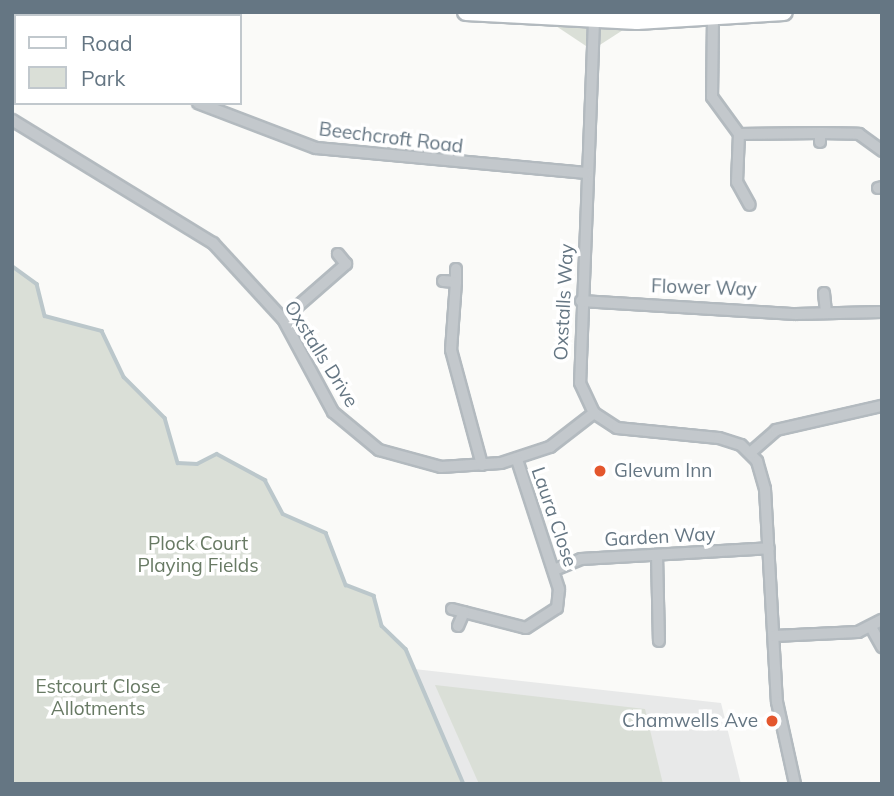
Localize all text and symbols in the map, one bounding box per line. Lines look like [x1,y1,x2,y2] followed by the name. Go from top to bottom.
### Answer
[14,14,242,105] legend
[81,30,132,56] text: Road
[81,65,125,91] text: Park
[318,118,464,158] street label: Beechcroft Road
[550,243,578,361] street label: Oxstalls Way
[651,275,757,301] street label: Flower Way
[279,296,363,412] street label: Oxstalls Drive
[614,460,713,482] place label: Glevum Inn
[592,463,608,479] marker: Glevum Inn
[526,464,582,570] street label: Laura Close
[604,523,716,551] street label: Garden Way
[137,533,259,577] park label: Plock Court Playing Fields
[35,676,161,720] park label: Estcourt Close Allotments
[622,710,758,732] place label: Chamwells Ave
[764,713,780,729] marker: Chamwells Ave

